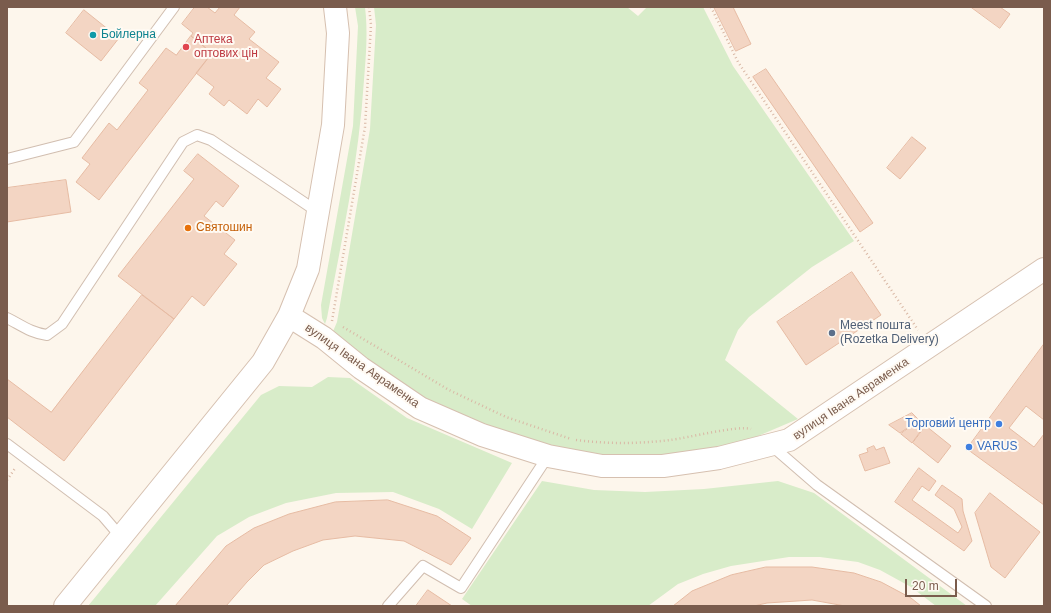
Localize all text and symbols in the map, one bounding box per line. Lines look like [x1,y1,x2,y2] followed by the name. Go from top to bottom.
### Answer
[101,28,156,42] place label: Бойлерна
[88,30,98,40] marker: Бойлерна
[194,33,258,61] place label: Аптека оптових цін
[181,42,191,52] marker: Аптека оптових цін
[196,221,252,235] place label: Святошин
[183,223,193,233] marker: Святошин
[840,319,939,347] place label: Meest пошта (Rozetka Delivery)
[302,321,422,411] street label: вулиця Івана Авраменка
[827,328,837,338] marker: Meest пошта (Rozetka Delivery)
[790,355,912,443] street label: вулиця Івана Авраменка
[905,417,991,431] place label: Торговий центр
[994,419,1004,429] marker: Торговий центр
[977,440,1017,454] place label: VARUS
[964,442,974,452] marker: VARUS
[907,571,959,597] scale bar
[912,579,939,593] text: 20 m

